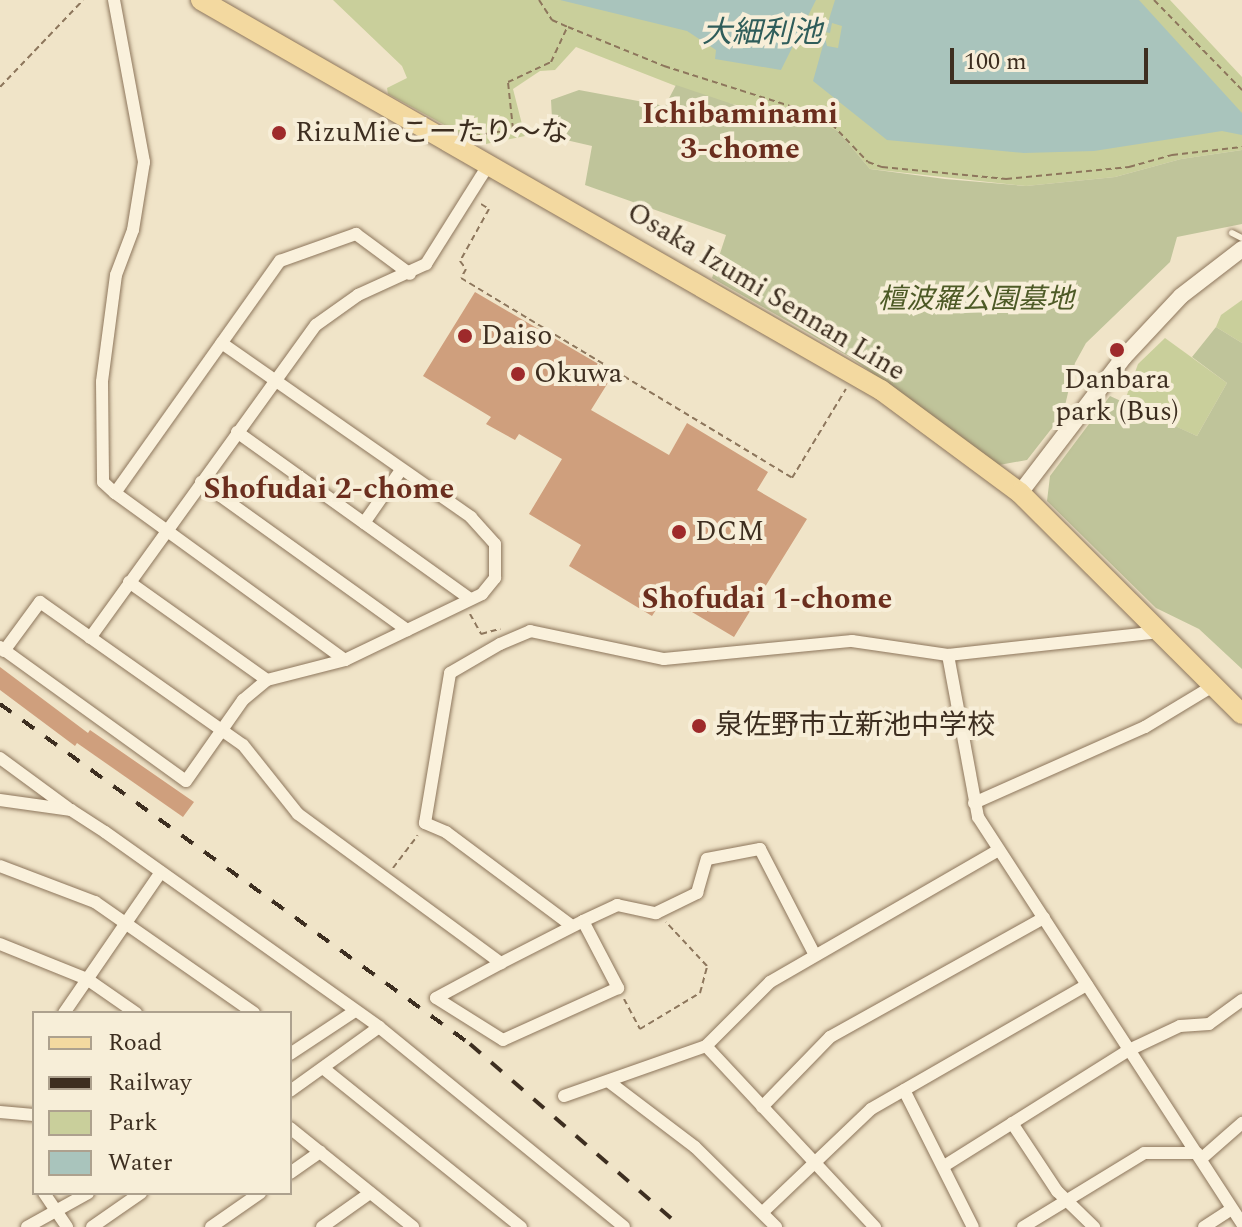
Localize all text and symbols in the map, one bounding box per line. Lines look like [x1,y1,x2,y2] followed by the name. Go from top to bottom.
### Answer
[702,15,822,51] water label: 大細利池
[954,32,1152,82] scale bar
[964,44,1027,80] text: 100 m
[642,96,838,166] district label: Ichibaminami 3-chome
[295,116,569,150] place label: RizuMieこーたり～な
[270,124,288,142] marker: RizuMieこーたり～な
[621,196,911,388] street label: Osaka Izumi Sennan Line
[878,283,1074,317] park label: 檀波羅公園墓地
[481,319,552,353] place label: Daiso
[456,327,474,345] marker: Daiso
[1108,341,1126,359] marker: Danbara park (Bus)
[534,357,622,391] place label: Okuwa
[1055,363,1179,429] place label: Danbara park (Bus)
[509,365,527,383] marker: Okuwa
[204,471,454,507] district label: Shofudai 2-chome
[695,515,764,549] place label: DCM
[670,523,688,541] marker: DCM
[642,581,892,617] district label: Shofudai 1-chome
[715,709,995,743] place label: 泉佐野市立新池中学校
[690,717,708,735] marker: 泉佐野市立新池中学校
[32,1011,292,1195] legend
[108,1025,162,1061] text: Road
[108,1065,192,1101] text: Railway
[108,1105,158,1141] text: Park
[108,1145,172,1181] text: Water

